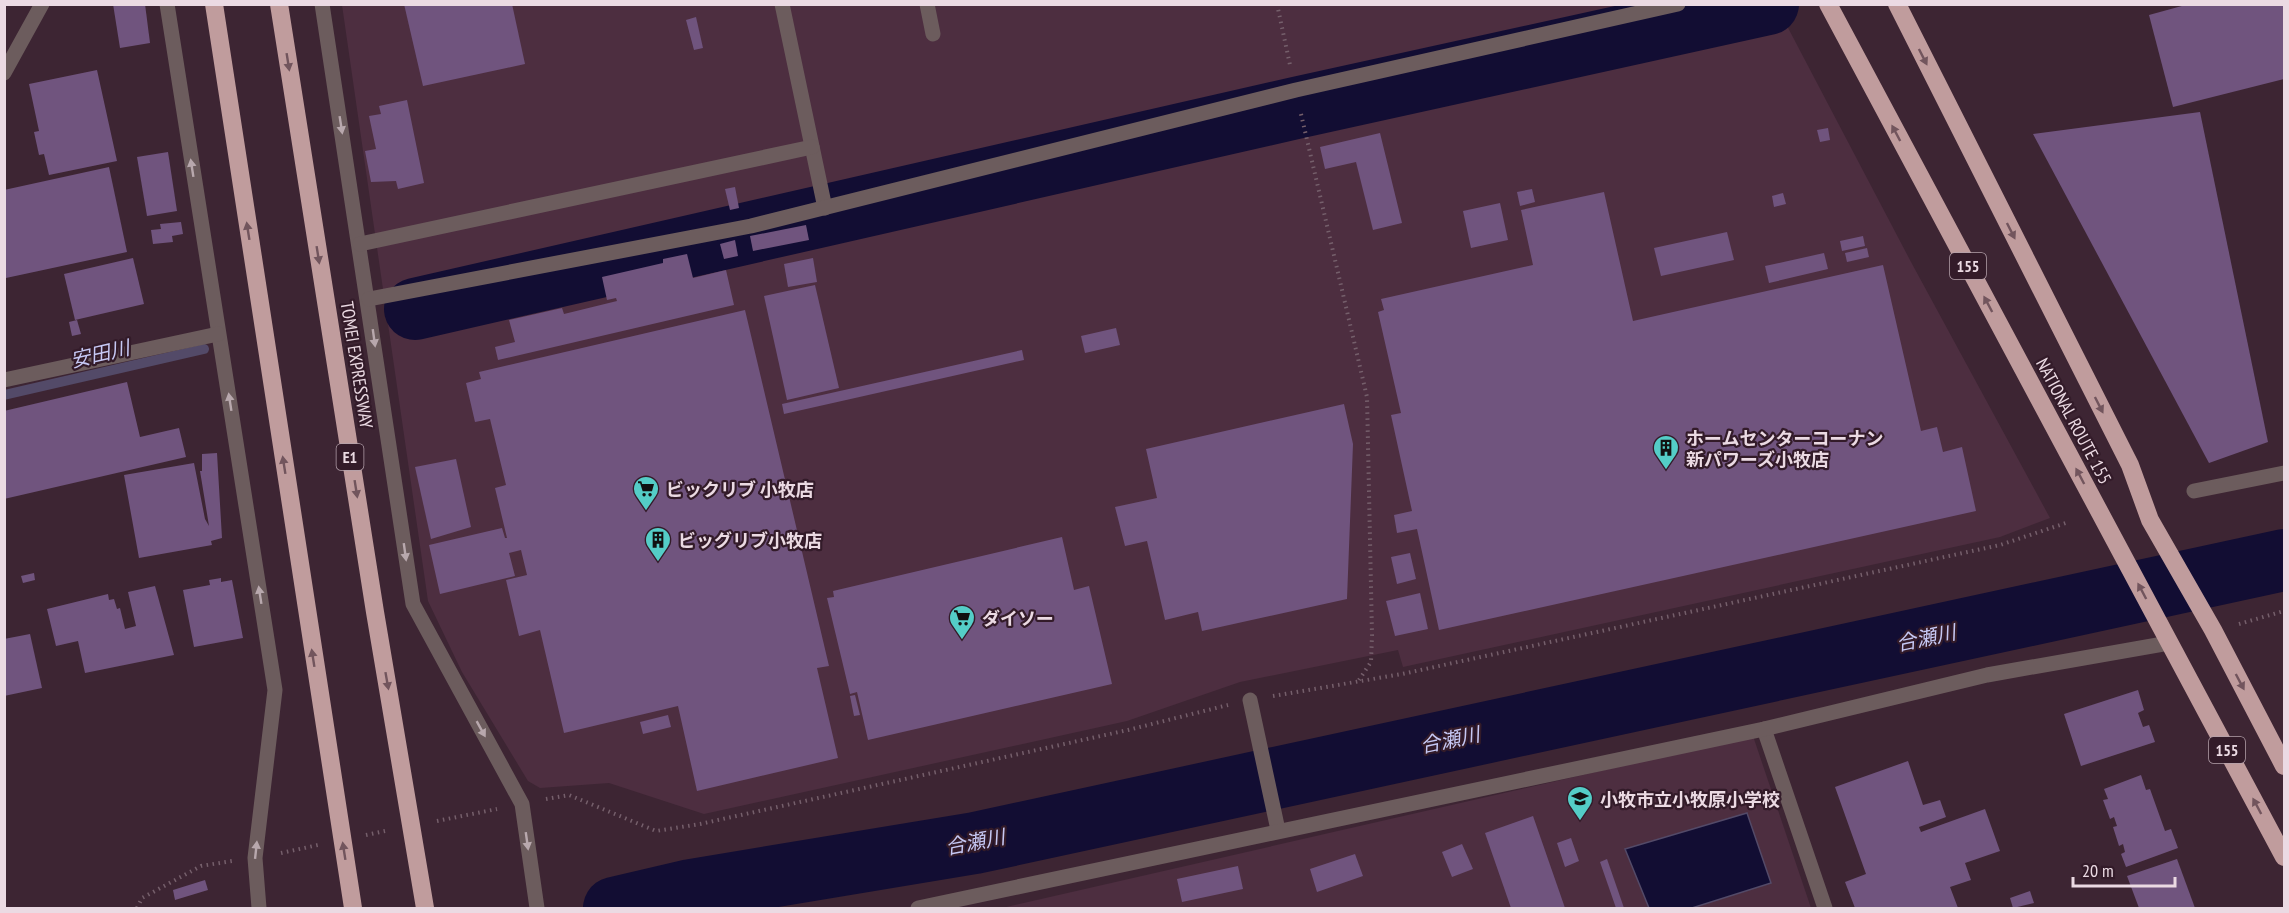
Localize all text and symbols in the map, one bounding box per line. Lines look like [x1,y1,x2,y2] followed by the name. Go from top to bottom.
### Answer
[1919,48,1928,65] one-way arrow
[284,53,293,72] one-way arrow
[337,115,346,134] one-way arrow
[1891,124,1901,141] one-way arrow
[188,158,197,177] one-way arrow
[244,221,253,240] one-way arrow
[2007,222,2016,239] one-way arrow
[314,246,323,265] one-way arrow
[1950,253,1986,279] road number: 155
[1983,296,1993,313] one-way arrow
[336,300,379,431] street label: TOMEI EXPRESSWAY
[370,329,379,348] one-way arrow
[68,334,134,373] water label: 安田川
[2031,354,2117,488] street label: NATIONAL ROUTE 155
[225,392,234,411] one-way arrow
[2095,396,2104,413] one-way arrow
[1686,427,1883,471] place label: ホームセンターコーナン 新パワーズ小牧店
[1651,433,1681,471] building icon: ホームセンターコーナン 新パワーズ小牧店
[336,444,364,470] road number: E1
[279,456,288,475] one-way arrow
[2075,468,2085,485] one-way arrow
[631,474,661,512] supermarket icon: ビックリブ 小牧店
[666,478,814,501] place label: ビックリブ 小牧店
[351,480,360,499] one-way arrow
[643,525,673,563] building icon: ビッグリブ小牧店
[678,529,822,552] place label: ビッグリブ小牧店
[401,542,410,561] one-way arrow
[2137,583,2146,600] one-way arrow
[256,585,265,604] one-way arrow
[947,603,977,641] supermarket icon: ダイソー
[982,607,1054,630] place label: ダイソー
[1894,619,1960,657] water label: 合瀬川
[309,649,318,668] one-way arrow
[383,672,392,691] one-way arrow
[2235,673,2245,691] one-way arrow
[476,721,486,738] one-way arrow
[1418,721,1484,759] water label: 合瀬川
[2209,737,2245,763] road number: 155
[1565,784,1595,822] school or university icon: 小牧市立小牧原小学校
[1600,788,1780,811] place label: 小牧市立小牧原小学校
[2252,797,2262,814] one-way arrow
[943,823,1009,860] water label: 合瀬川
[523,832,532,851] one-way arrow
[251,841,261,860] one-way arrow
[339,841,348,860] one-way arrow
[2073,850,2175,888] scale bar
[2082,859,2114,882] text: 20 m

